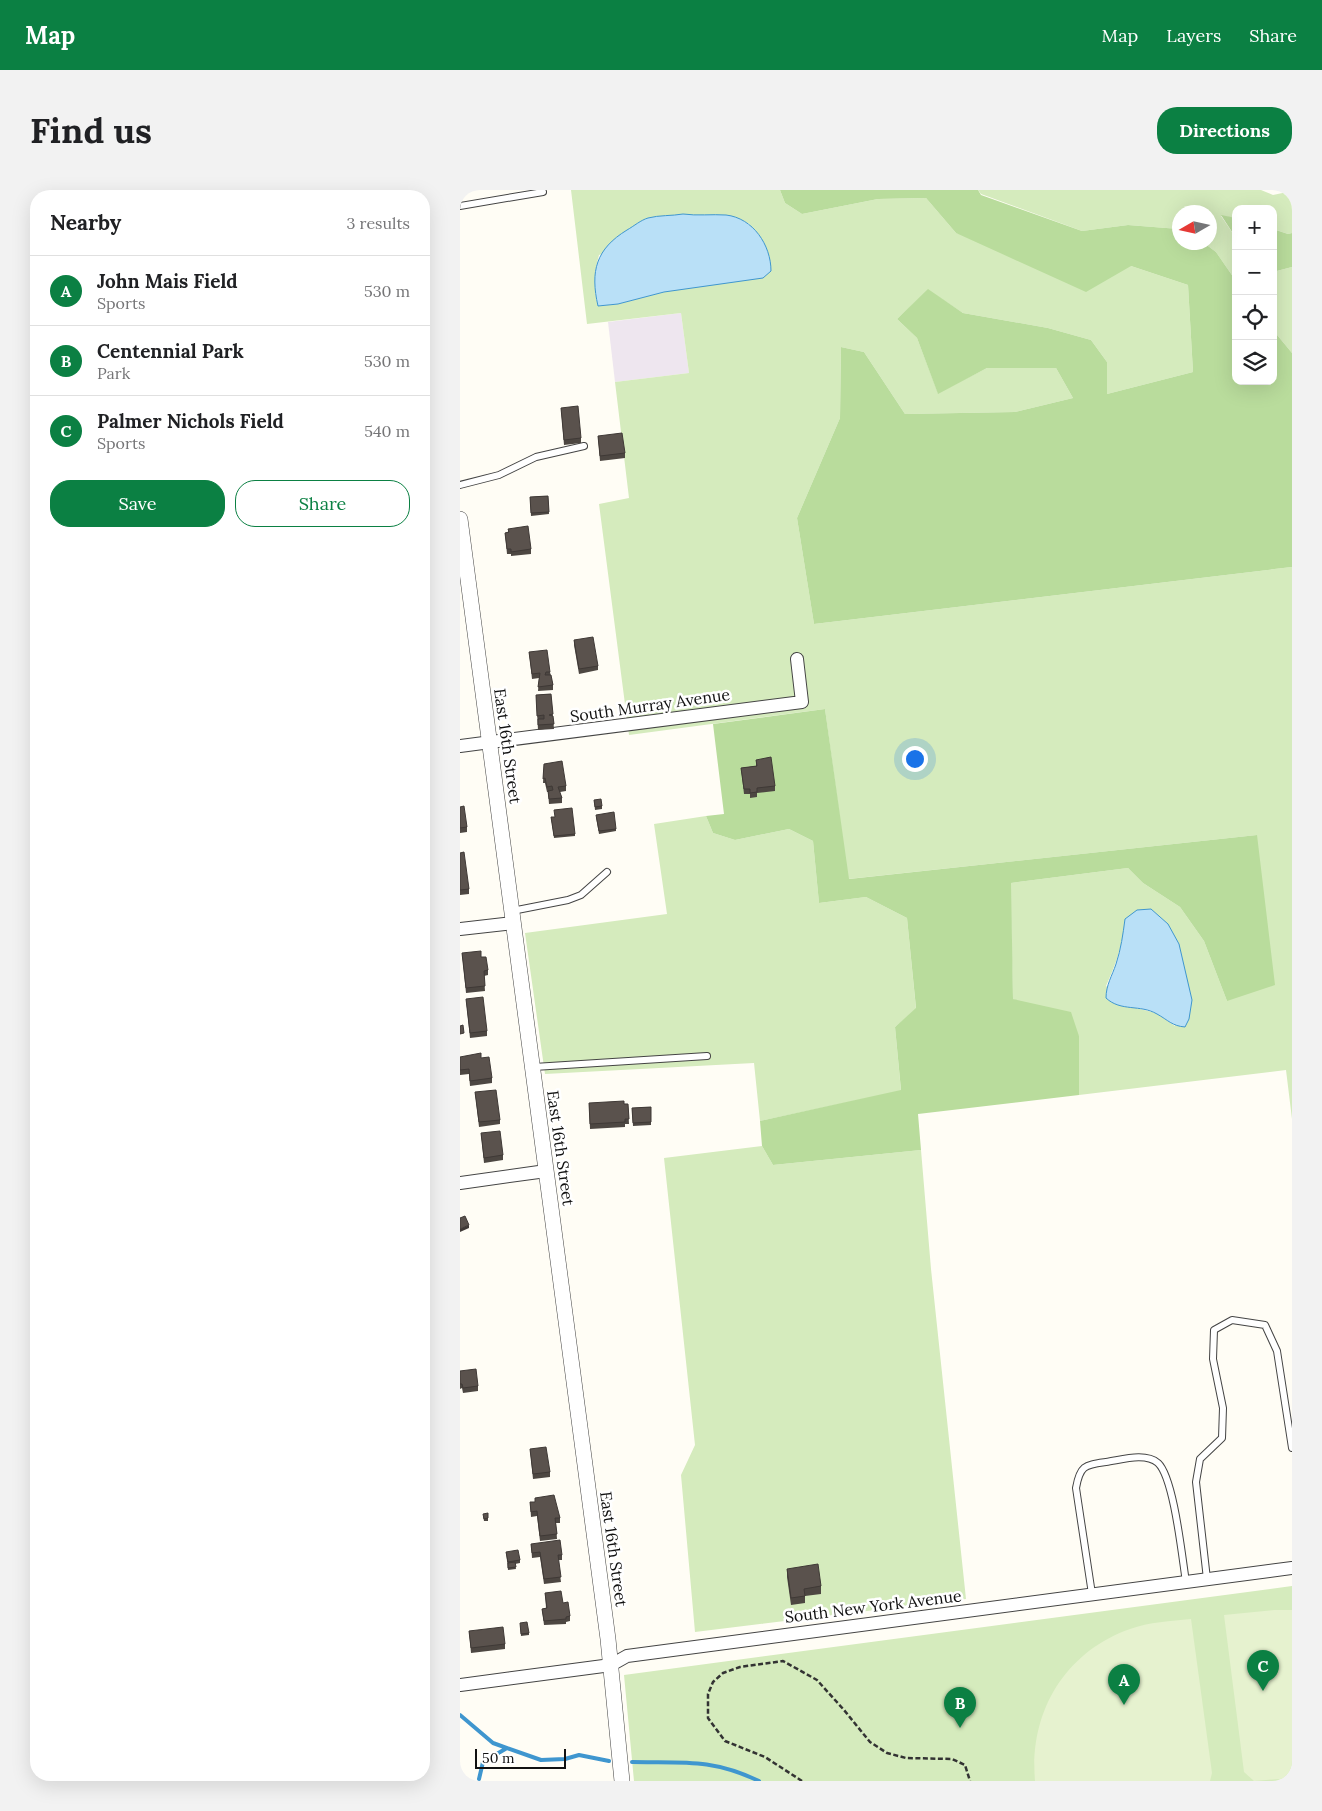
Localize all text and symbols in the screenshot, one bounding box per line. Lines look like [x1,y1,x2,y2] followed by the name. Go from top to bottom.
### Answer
[25,20,75,51] text: Map
[1102,24,1138,47] text: Map
[1166,24,1221,47] text: Layers
[1249,24,1297,47] text: Share
[1157,107,1292,154] button: Directions
[30,108,152,153] text: Find us
[1172,205,1217,250] north arrow
[1232,205,1277,385] map controls
[1232,205,1277,250] button: +
[50,209,121,236] text: Nearby
[346,213,410,233] text: 3 results
[1232,250,1277,295] button: −
[97,269,238,293] text: John Mais Field
[61,281,71,301] text: A
[364,281,410,301] text: 530 m
[97,293,146,313] text: Sports
[1232,295,1277,340] button: locate
[97,339,244,363] text: Centennial Park
[1232,340,1277,385] button: layers
[61,351,71,371] text: B
[364,351,410,371] text: 530 m
[97,363,130,383] text: Park
[97,409,284,433] text: Palmer Nichols Field
[60,421,72,441] text: C
[364,421,410,441] text: 540 m
[97,433,146,453] text: Sports
[50,480,225,527] button: Save
[235,480,410,527] button: Share
[569,684,731,726] street label: South Murray Avenue
[490,687,526,806] street label: East 16th Street
[902,746,928,772] your location
[543,1089,579,1208] street label: East 16th Street
[596,1490,632,1609] street label: East 16th Street
[783,1585,963,1627] street label: South New York Avenue
[1247,1650,1279,1691] pin: C
[1108,1664,1140,1705] pin: A
[944,1687,976,1728] pin: B
[475,1746,566,1769] scale bar
[482,1749,515,1767] text: 50 m

